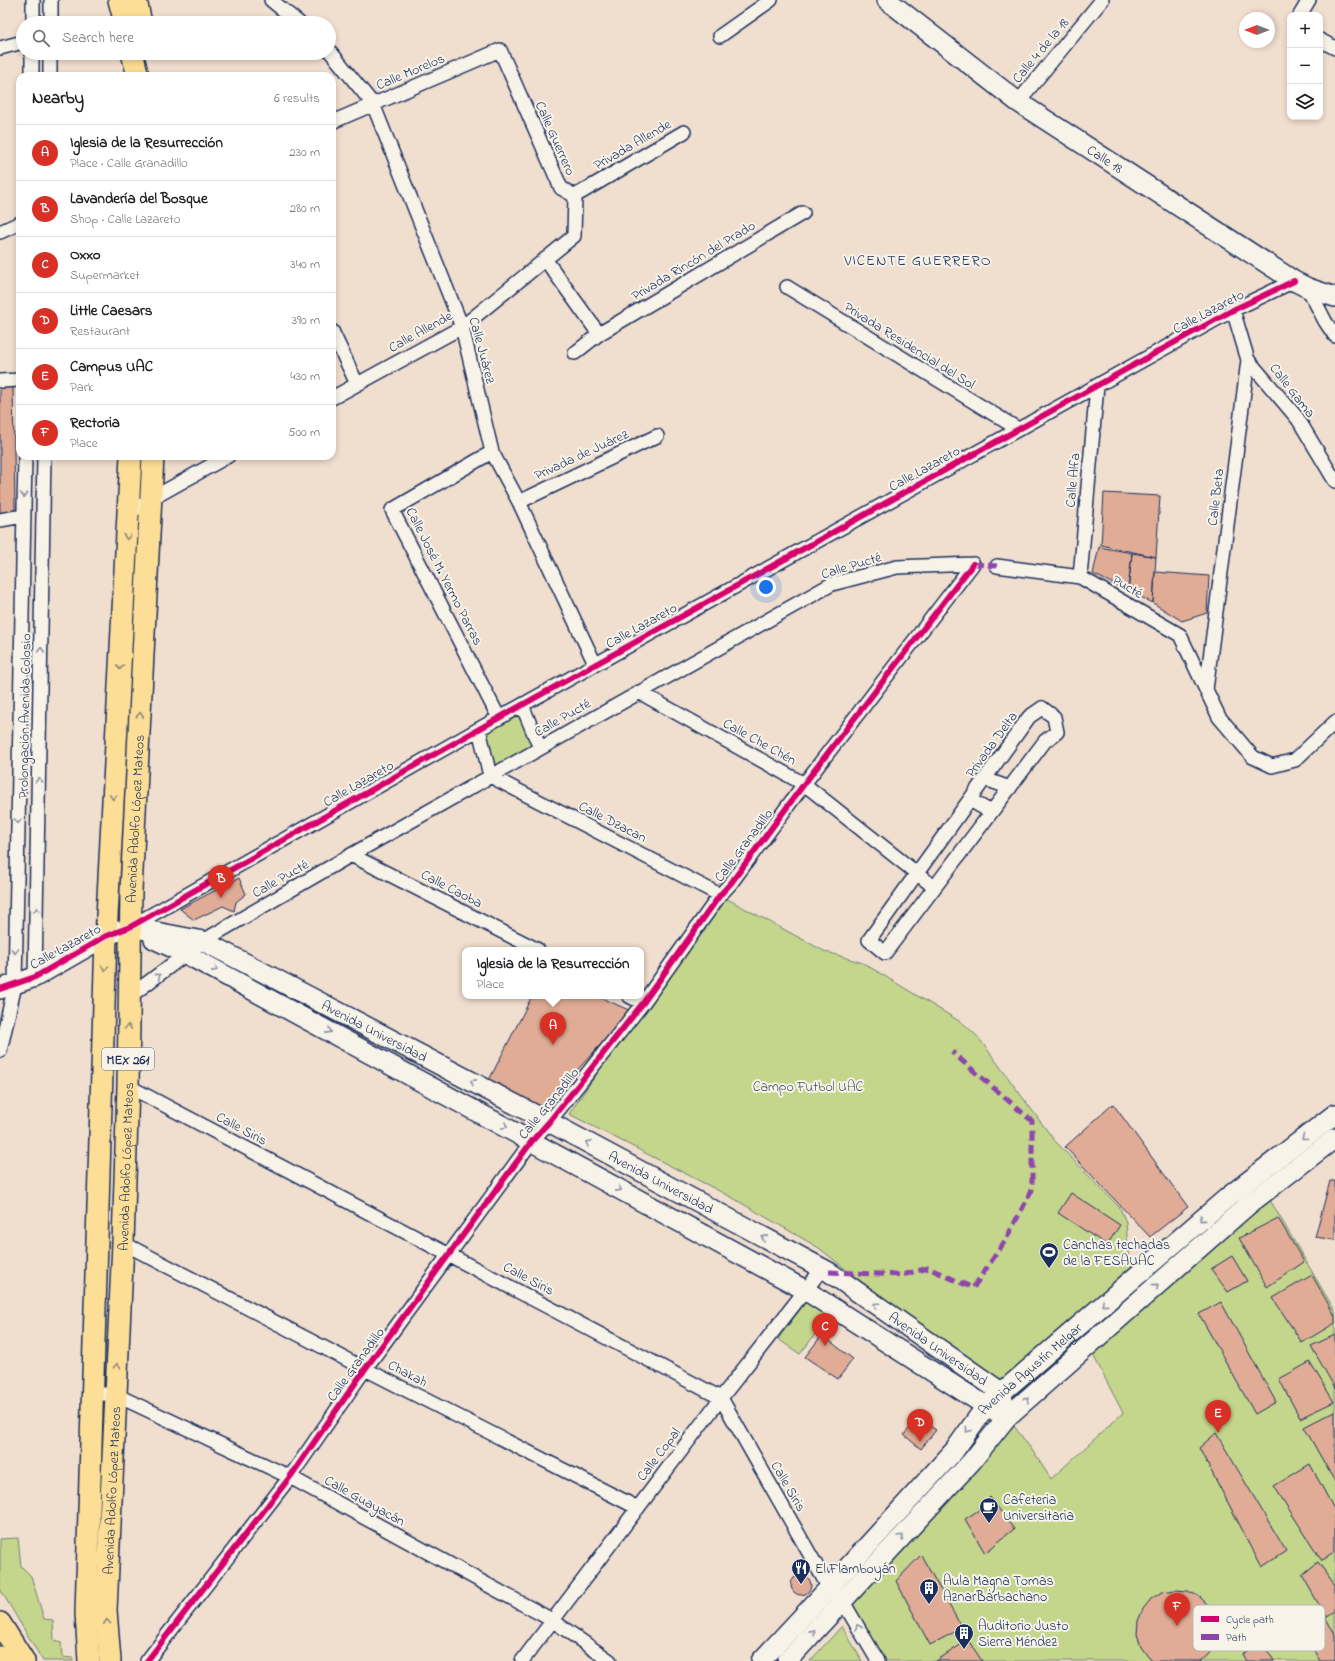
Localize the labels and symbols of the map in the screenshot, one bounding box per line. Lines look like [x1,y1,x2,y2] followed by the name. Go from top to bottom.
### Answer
[1239,12,1275,48] north arrow
[1007,14,1075,88] street label: Calle 4 de la 18
[373,48,448,96] street label: Calle Morelos
[529,98,580,179] street label: Calle Guerrero
[590,114,676,176] street label: Privada Allende
[1082,140,1127,179] street label: Calle 18
[628,216,760,307] street label: Privada Rincón del Prado
[843,250,992,272] district label: VICENTE GUERRERO
[1169,285,1248,340] street label: Calle Lazareto
[840,297,979,395] street label: Privada Residencial del Sol
[385,306,457,359] street label: Calle Allende
[463,315,501,386] street label: Calle Juárez
[1264,359,1320,423] street label: Calle Gama
[531,424,632,486] street label: Privada de Juárez
[885,441,964,498] street label: Calle Lazareto
[1061,452,1086,508] street label: Calle Alfa
[1203,467,1230,527] street label: Calle Beta
[20,492,28,498] one-way arrow
[400,504,488,649] street label: Calle José M. Yermo Parras
[123,534,132,540] one-way arrow
[819,547,885,586] street label: Calle Pucté
[1108,570,1147,605] street label: Pucté
[756,577,776,597] your location
[602,598,681,655] street label: Calle Lazareto
[14,633,38,799] street label: Prolongación Avenida Colosio
[37,647,45,653] one-way arrow
[116,664,125,670] one-way arrow
[531,693,596,743] street label: Calle Pucté
[961,707,1023,782] street label: Privada Delta
[135,712,144,718] one-way arrow
[719,713,800,771] street label: Calle Che Chén
[122,734,151,903] street label: Avenida Adolfo López Mateos
[320,756,398,813] street label: Calle Lazareto
[35,777,43,783] one-way arrow
[109,794,118,800] one-way arrow
[575,796,650,849] street label: Calle Dzacan
[710,805,779,887] street label: Calle Granadillo
[13,818,22,824] one-way arrow
[249,854,314,904] street label: Calle Pucté
[208,865,234,898] pin: B
[417,865,486,914] street label: Calle Caoba
[32,907,41,913] one-way arrow
[26,919,105,976] street label: Calle Lazareto
[11,948,19,954] one-way arrow
[101,965,109,971] one-way arrow
[211,965,218,972] one-way arrow
[153,973,160,980] one-way arrow
[317,996,431,1069] street label: Avenida Universidad
[540,1012,566,1045] pin: A
[124,1024,133,1030] one-way arrow
[325,1027,332,1034] one-way arrow
[102,1048,154,1070] road number: MEX 261
[514,1063,585,1144] street label: Calle Granadillo
[753,1077,864,1098] park label: Campo Futbol UAC
[470,1080,478,1087] one-way arrow
[114,1082,140,1251] street label: Avenida Adolfo López Mateos
[212,1107,271,1152] street label: Calle Siris
[501,1122,508,1129] one-way arrow
[1302,1133,1309,1140] one-way arrow
[585,1140,593,1148] one-way arrow
[604,1147,717,1220] street label: Avenida Universidad
[615,1184,622,1191] one-way arrow
[1200,1214,1207,1221] one-way arrow
[761,1235,769,1243] one-way arrow
[1063,1235,1170,1272] place label: Canchas techadas de la FESAUAC
[1038,1241,1060,1269] sports icon: Canchas techadas de la FESAUAC
[499,1257,558,1302] street label: Calle Siris
[1151,1283,1158,1290] one-way arrow
[1101,1299,1109,1306] one-way arrow
[873,1303,880,1310] one-way arrow
[884,1308,992,1392] street label: Avenida Universidad
[812,1313,838,1346] pin: C
[974,1318,1088,1420] street label: Avenida Agustín Melgar
[322,1323,390,1406] street label: Calle Granadillo
[384,1355,431,1393] street label: Chakah
[113,1363,121,1369] one-way arrow
[1022,1397,1030,1404] one-way arrow
[1205,1400,1231,1433] pin: E
[99,1406,127,1575] street label: Avenida Adolfo López Mateos
[907,1409,933,1442] pin: D
[632,1424,686,1486] street label: Calle Copal
[966,1426,973,1433] one-way arrow
[765,1458,811,1516] street label: Calle Siris
[320,1470,409,1533] street label: Calle Guayacán
[1003,1490,1074,1527] place label: Cafeteria Universitaria
[978,1496,1000,1524] cafe icon: Cafeteria Universitaria
[897,1534,904,1542] one-way arrow
[790,1557,812,1585] restaurant icon: El Flamboyán
[815,1559,896,1581] place label: El Flamboyán
[943,1571,1054,1608] place label: Aula Magna Tomas AznarBarbachano
[918,1577,940,1605] building icon: Aula Magna Tomas AznarBarbachano
[1164,1593,1190,1626] pin: F
[1193,1605,1325,1651] legend
[1226,1612,1274,1629] text: Cycle path
[978,1616,1069,1653] place label: Auditorio Justo Sierra Méndez
[103,1619,112,1625] one-way arrow
[953,1622,975,1650] building icon: Auditorio Justo Sierra Méndez
[856,1624,863,1631] one-way arrow
[808,1629,816,1637] one-way arrow
[1226,1630,1247,1646] text: Path

